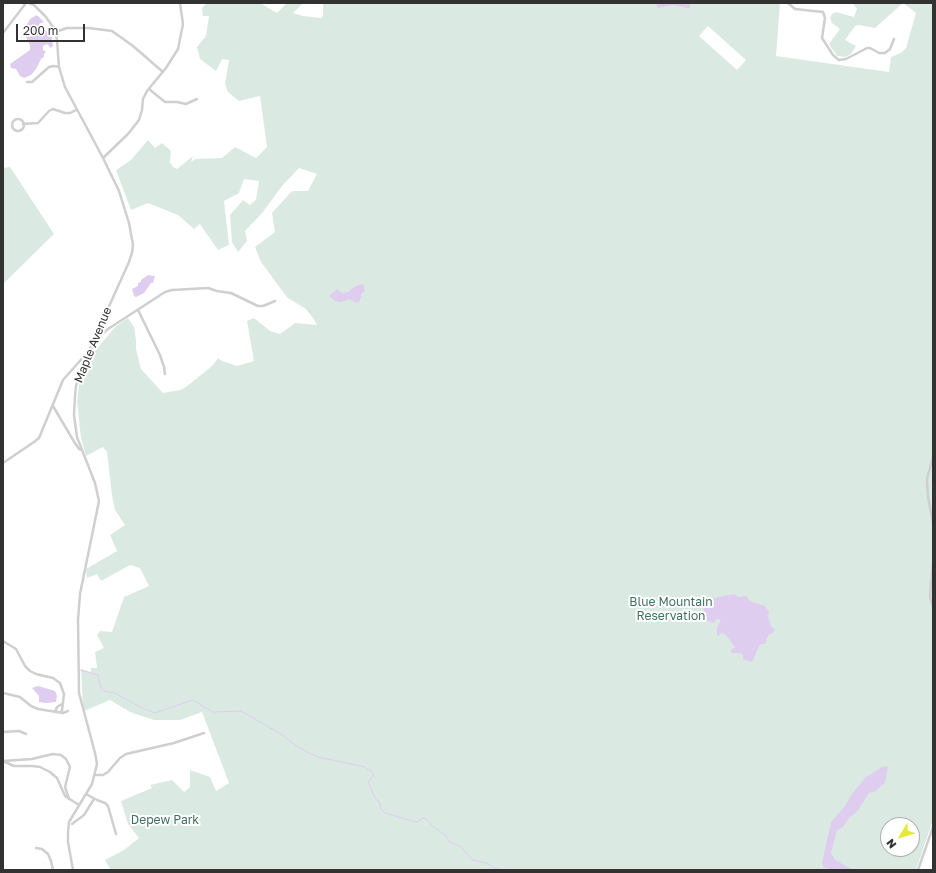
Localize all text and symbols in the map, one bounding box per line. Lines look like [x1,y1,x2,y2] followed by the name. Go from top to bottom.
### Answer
[18,16,87,42] scale bar
[23,23,58,38] text: 200 m
[71,305,115,385] street label: Maple Avenue
[629,595,713,623] park label: Blue Mountain Reservation
[131,813,199,827] park label: Depew Park
[880,817,920,857] north arrow
[883,837,899,851] text: N

